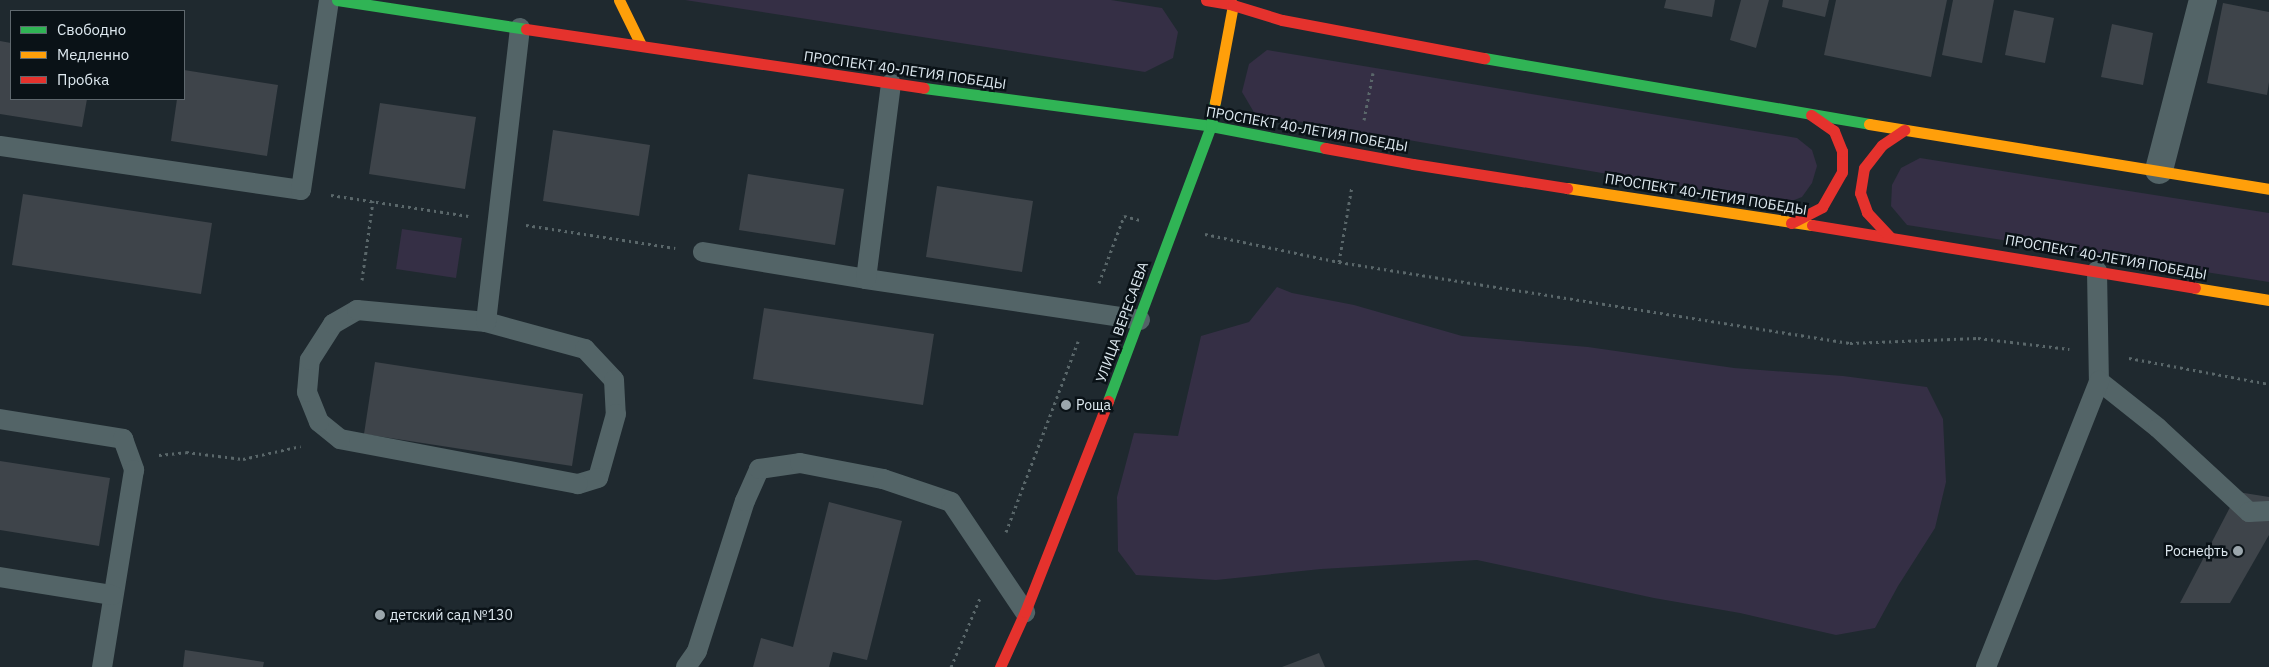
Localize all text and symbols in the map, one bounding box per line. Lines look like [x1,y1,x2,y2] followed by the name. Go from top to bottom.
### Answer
[10,10,185,100] legend
[57,20,126,39] text: Свободно
[57,45,129,64] text: Медленно
[803,47,1007,93] street label: ПРОСПЕКТ 40-ЛЕТИЯ ПОБЕДЫ
[57,70,109,89] text: Пробка
[1205,103,1409,155] street label: ПРОСПЕКТ 40-ЛЕТИЯ ПОБЕДЫ
[1604,170,1808,218] street label: ПРОСПЕКТ 40-ЛЕТИЯ ПОБЕДЫ
[2004,231,2208,283] street label: ПРОСПЕКТ 40-ЛЕТИЯ ПОБЕДЫ
[1092,259,1152,385] street label: УЛИЦА ВЕРЕСАЕВА
[1076,397,1111,413] place label: Роща
[1060,399,1072,411] marker: Роща
[2165,543,2228,559] place label: Роснефть
[2232,545,2244,557] marker: Роснефть
[390,607,513,623] place label: детский сад №130
[374,609,386,621] marker: детский сад №130

